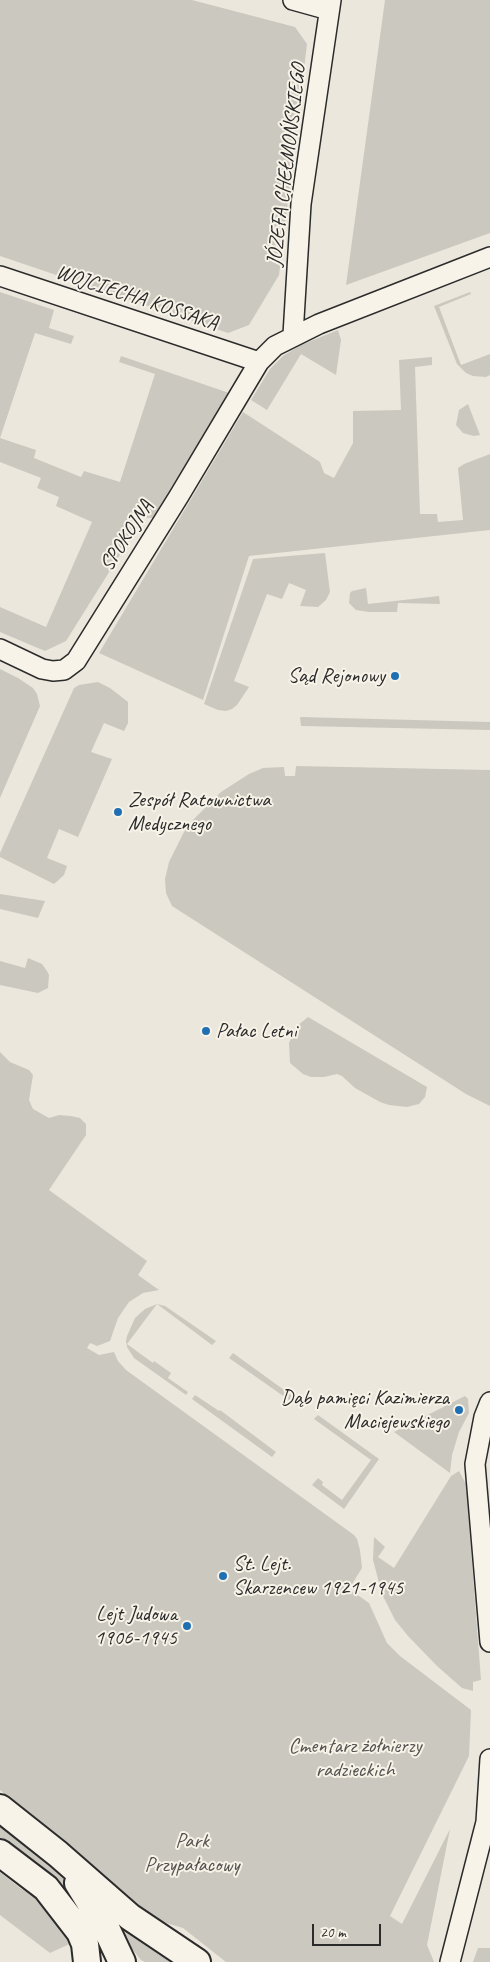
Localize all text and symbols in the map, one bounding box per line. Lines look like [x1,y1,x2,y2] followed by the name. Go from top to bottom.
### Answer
[262,62,312,268] street label: JÓZEFA CHEŁMOŃSKIEGO
[53,260,221,336] street label: WOJCIECHA KOSSAKA
[95,496,159,576] street label: SPOKOJNA
[288,663,385,689] place label: Sąd Rejonowy
[389,670,401,682] marker: Sąd Rejonowy
[128,787,271,837] place label: Zespół Ratownictwa Medycznego
[112,806,124,818] marker: Zespół Ratownictwa Medycznego
[216,1018,297,1044] place label: Pałac Letni
[200,1025,212,1037] marker: Pałac Letni
[281,1385,449,1435] place label: Dąb pamięci Kazimierza Maciejewskiego
[453,1404,465,1416] marker: Dąb pamięci Kazimierza Maciejewskiego
[233,1551,403,1601] place label: St. Lejt. Skarzencew 1921-1945
[217,1570,229,1582] marker: St. Lejt. Skarzencew 1921-1945
[95,1601,177,1651] place label: Lejt Judowa 1906-1945
[181,1620,193,1632] marker: Lejt Judowa 1906-1945
[289,1733,421,1783] park label: Cmentarz żołnierzy radzieckich
[145,1828,239,1878] park label: Park Przypałacowy
[315,1914,384,1946] scale bar
[320,1923,346,1942] text: 20 m

